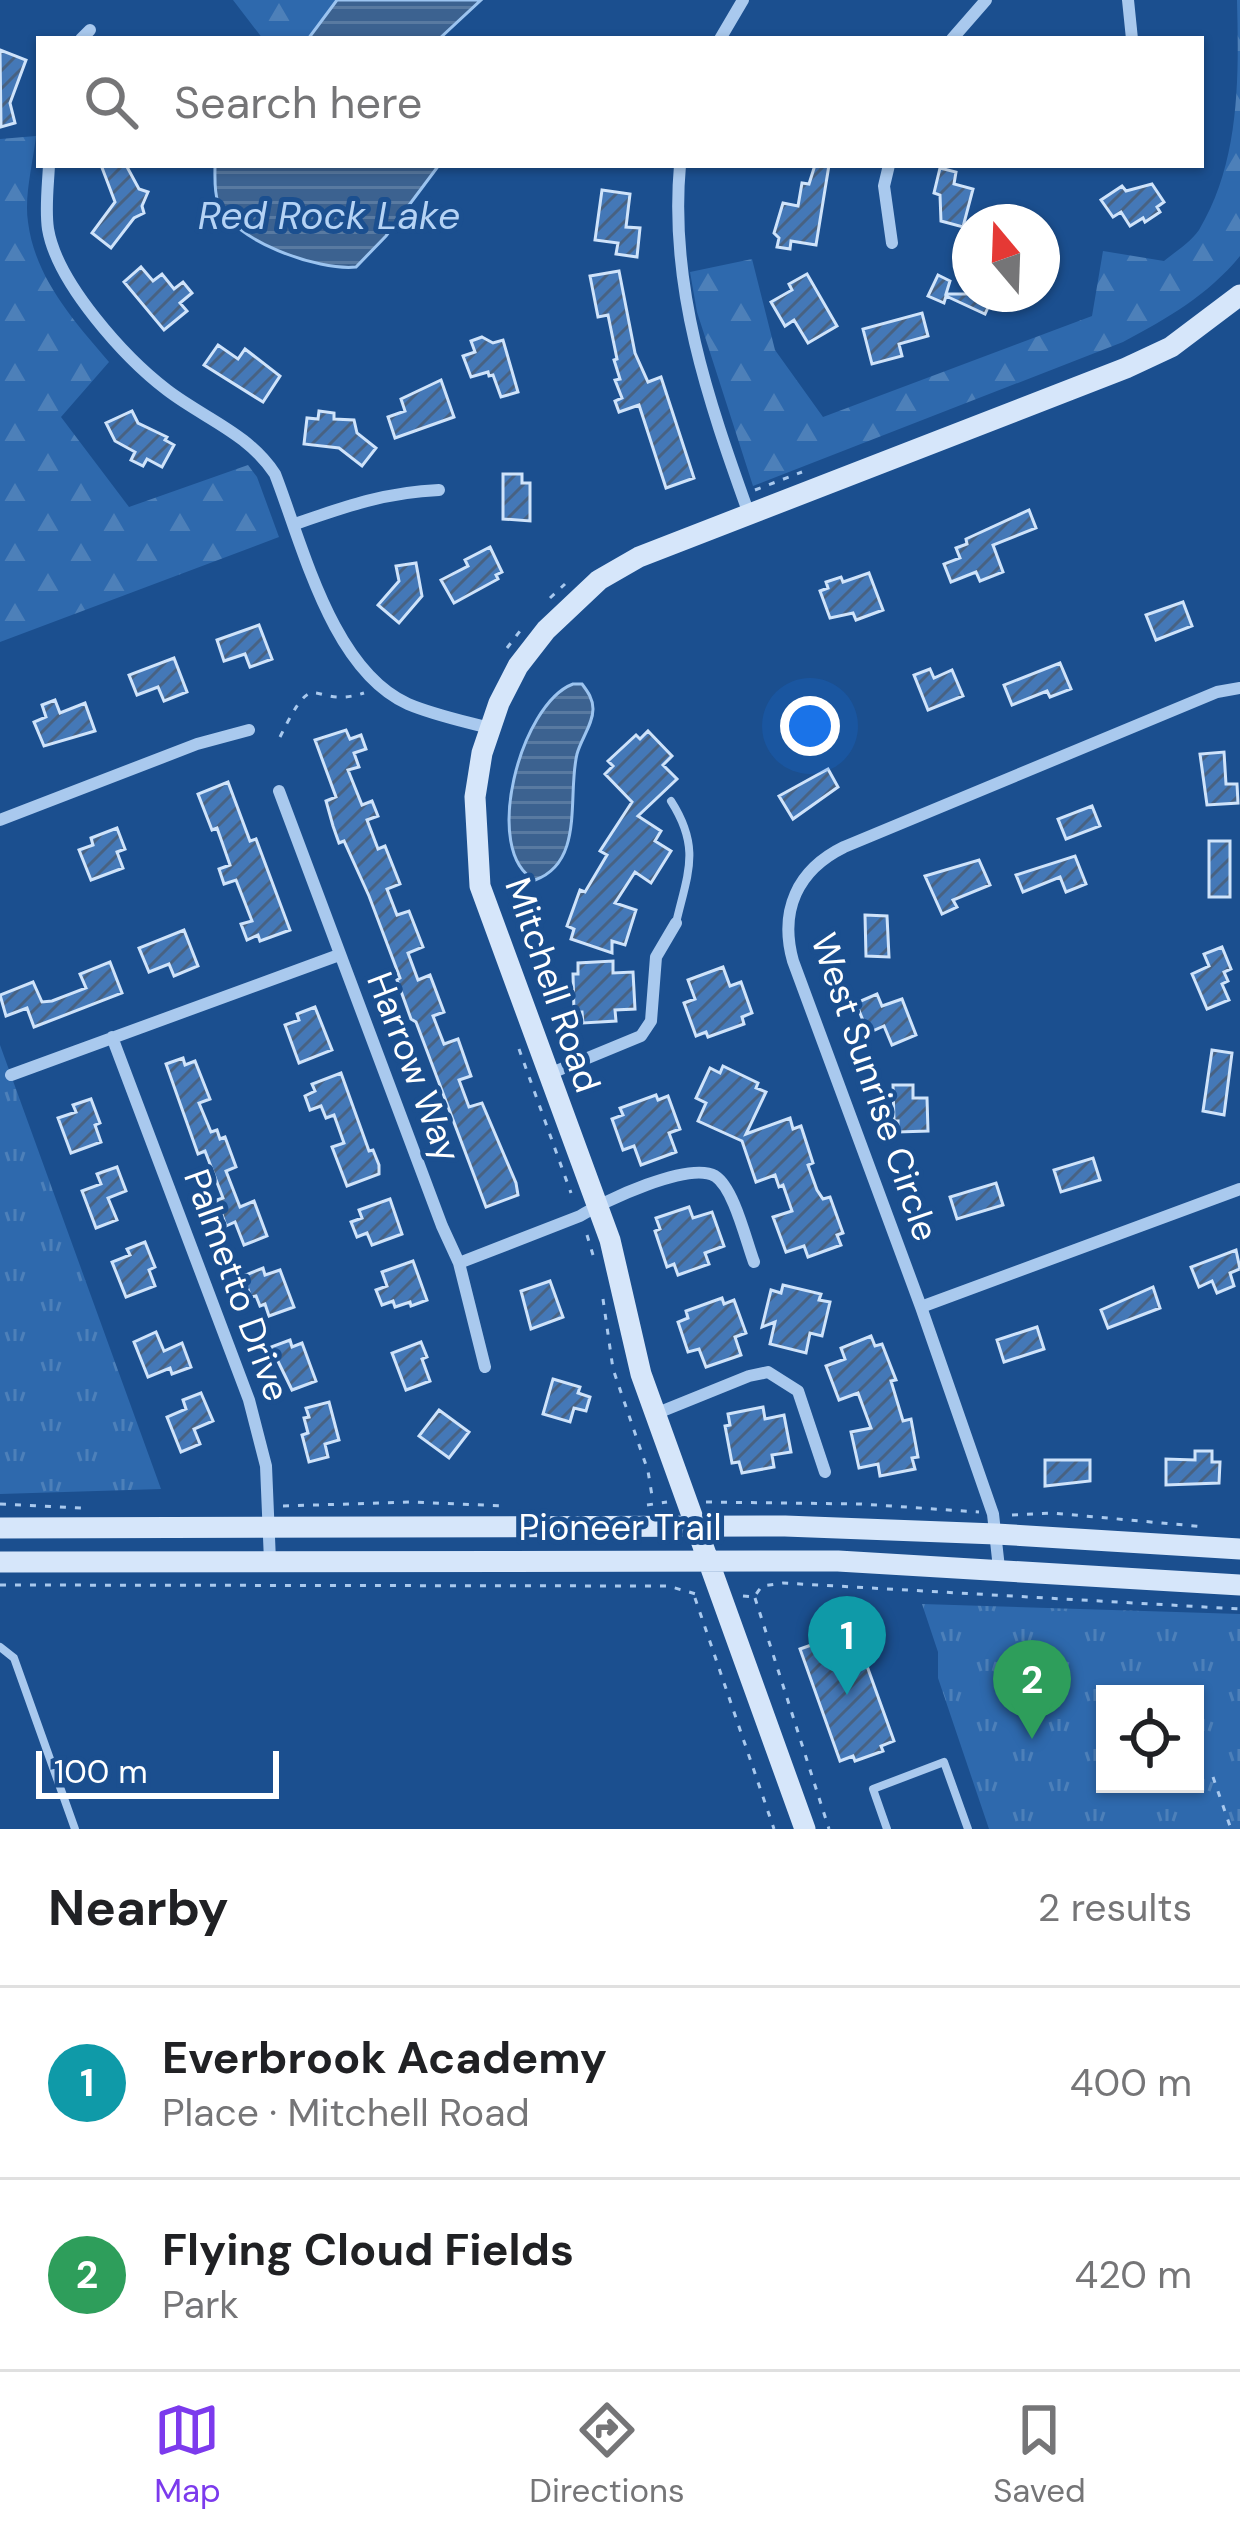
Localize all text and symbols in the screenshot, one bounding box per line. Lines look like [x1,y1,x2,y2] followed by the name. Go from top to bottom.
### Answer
[36,36,1204,168] search box
[78,69,144,135] icon: search
[174,73,422,132] text: Search here
[198,190,460,241] water label: Red Rock Lake
[952,204,1060,312] north arrow
[780,696,840,756] your location
[494,872,612,1098] street label: Mitchell Road
[800,927,950,1247] street label: West Sunrise Circle
[356,965,472,1169] street label: Harrow Way
[173,1163,301,1407] street label: Palmetto Drive
[518,1504,722,1551] street label: Pioneer Trail
[808,1596,886,1695] pin: 1
[993,1640,1071,1739] pin: 2
[1096,1685,1204,1793] map controls
[1096,1685,1204,1793] button: locate
[36,1745,279,1798] scale bar
[54,1750,148,1793] text: 100 m
[48,1874,229,1941] text: Nearby
[1038,1882,1192,1933] text: 2 results
[162,2028,607,2087] text: Everbrook Academy
[80,2057,94,2108] text: 1
[1070,2057,1192,2108] text: 400 m
[162,2087,530,2138] text: Place · Mitchell Road
[162,2220,574,2279] text: Flying Cloud Fields
[76,2249,98,2300] text: 2
[1074,2249,1192,2300] text: 420 m
[162,2279,239,2330] text: Park
[154,2397,221,2512] tab: Map
[529,2397,685,2512] tab: Directions
[993,2397,1086,2512] tab: Saved

